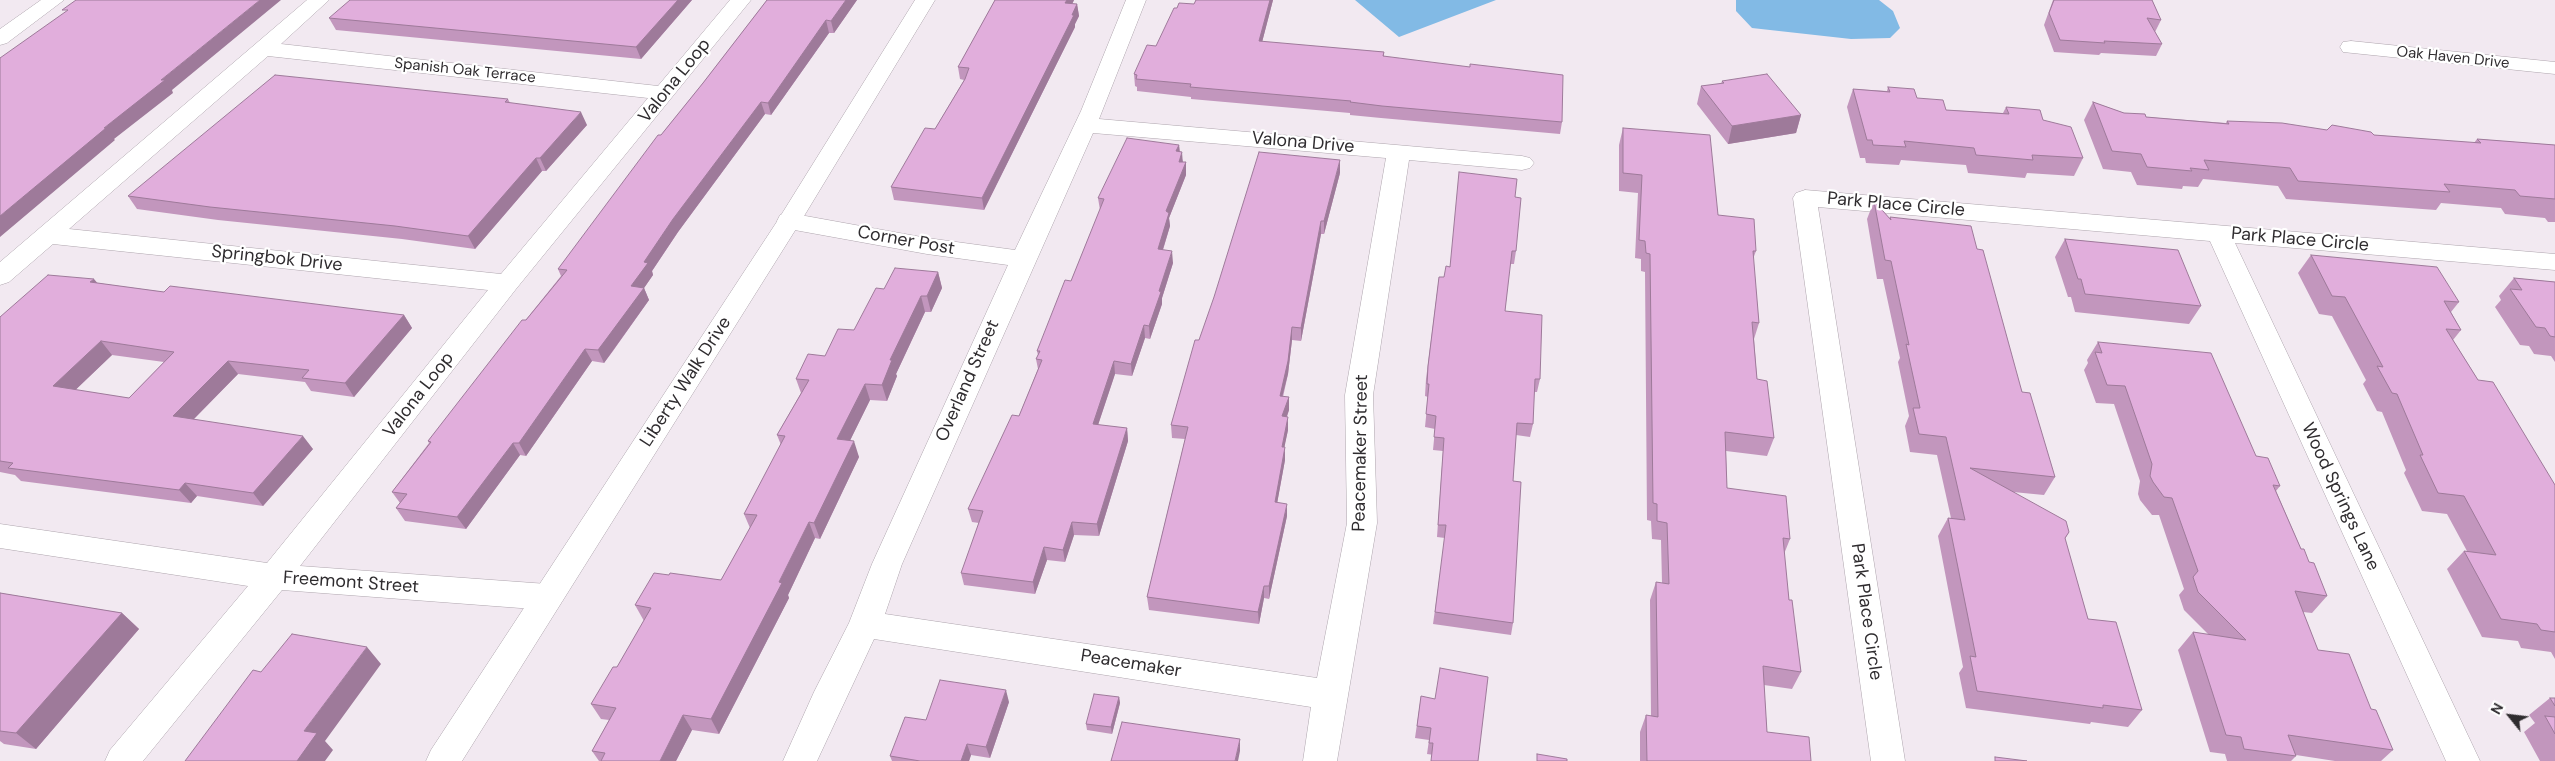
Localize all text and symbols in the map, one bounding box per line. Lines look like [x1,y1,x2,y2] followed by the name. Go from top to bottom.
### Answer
[634,35,716,127] street label: Valona Loop
[2396,43,2510,73] street label: Oak Haven Drive
[394,55,536,87] street label: Spanish Oak Terrace
[1251,128,1355,158] street label: Valona Drive
[1826,188,1966,222] street label: Park Place Circle
[856,222,956,260] street label: Corner Post
[2230,223,2370,257] street label: Park Place Circle
[210,241,344,277] street label: Springbok Drive
[636,313,736,451] street label: Liberty Walk Drive
[931,317,1005,445] street label: Overland Street
[379,348,459,442] street label: Valona Loop
[1349,374,1373,532] street label: Peacemaker Street
[2296,420,2384,574] street label: Wood Springs Lane
[1846,542,1886,682] street label: Park Place Circle
[282,567,420,599] street label: Freemont Street
[1079,645,1183,683] street label: Peacemaker
[2485,691,2535,741] north arrow
[2487,700,2507,718] text: N

